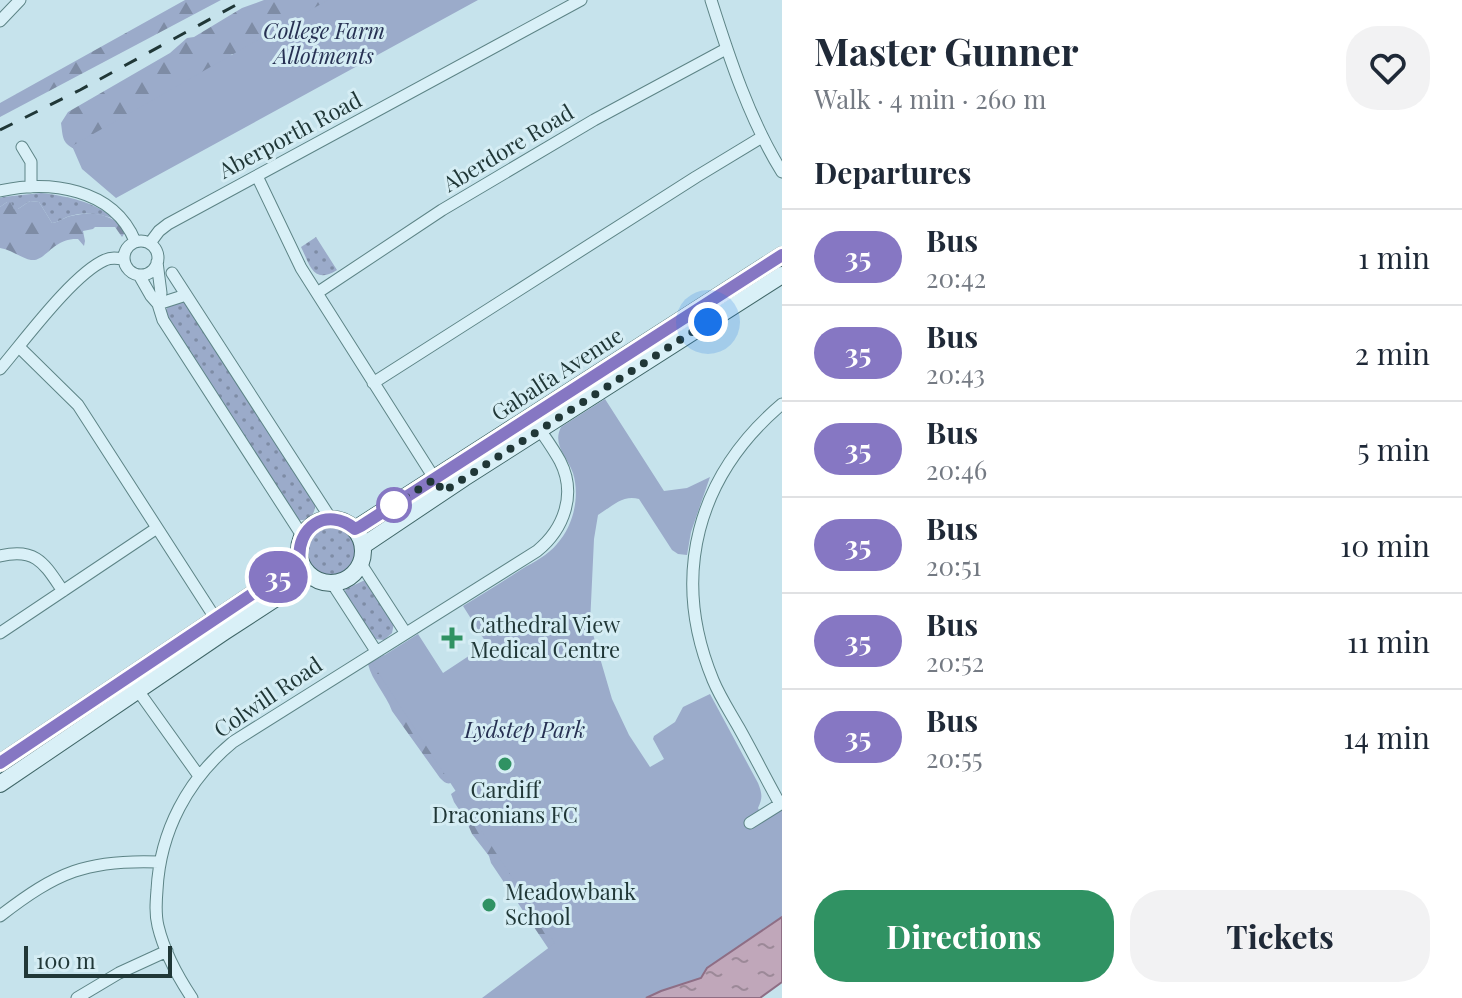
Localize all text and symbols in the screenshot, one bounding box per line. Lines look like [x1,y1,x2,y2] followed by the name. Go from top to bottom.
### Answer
[263,15,385,70] park label: College Farm Allotments
[814,25,1079,76] text: Master Gunner
[1346,26,1430,110] button: heart
[814,81,1046,116] text: Walk · 4 min · 260 m
[212,84,367,185] street label: Aberporth Road
[436,96,579,199] street label: Aberdore Road
[814,152,971,192] text: Departures
[926,220,978,260] text: Bus
[1358,237,1430,277] text: 1 min
[845,238,871,275] text: 35
[926,260,986,295] text: 20:42
[688,302,728,342] your location
[926,316,978,356] text: Bus
[485,319,628,427] street label: Gabalfa Avenue
[1355,333,1430,373] text: 2 min
[845,334,871,371] text: 35
[926,356,985,391] text: 20:43
[926,412,978,452] text: Bus
[1357,429,1430,469] text: 5 min
[845,430,871,467] text: 35
[926,452,987,487] text: 20:46
[377,488,411,522] unlabelled marker
[926,508,978,548] text: Bus
[1340,525,1430,565] text: 10 min
[845,526,871,563] text: 35
[926,548,981,583] text: 20:51
[242,551,314,603] line badge: 35
[265,558,291,595] text: 35
[926,604,978,644] text: Bus
[470,609,620,664] place label: Cathedral View Medical Centre
[1347,621,1430,661] text: 11 min
[845,622,871,659] text: 35
[441,627,463,649] marker: Cathedral View Medical Centre
[926,644,984,679] text: 20:52
[207,649,328,743] street label: Colwill Road
[926,700,978,740] text: Bus
[464,714,585,744] park label: Lydstep Park
[1343,717,1430,757] text: 14 min
[845,718,871,755] text: 35
[926,740,983,775] text: 20:55
[496,755,514,773] marker: Cardiff Draconians FC
[432,774,578,829] place label: Cardiff Draconians FC
[505,876,636,931] place label: Meadowbank School
[814,890,1114,982] button: Directions
[1130,890,1430,982] button: Tickets
[480,896,498,914] marker: Meadowbank School
[24,942,172,978] scale bar
[36,945,96,975] text: 100 m

